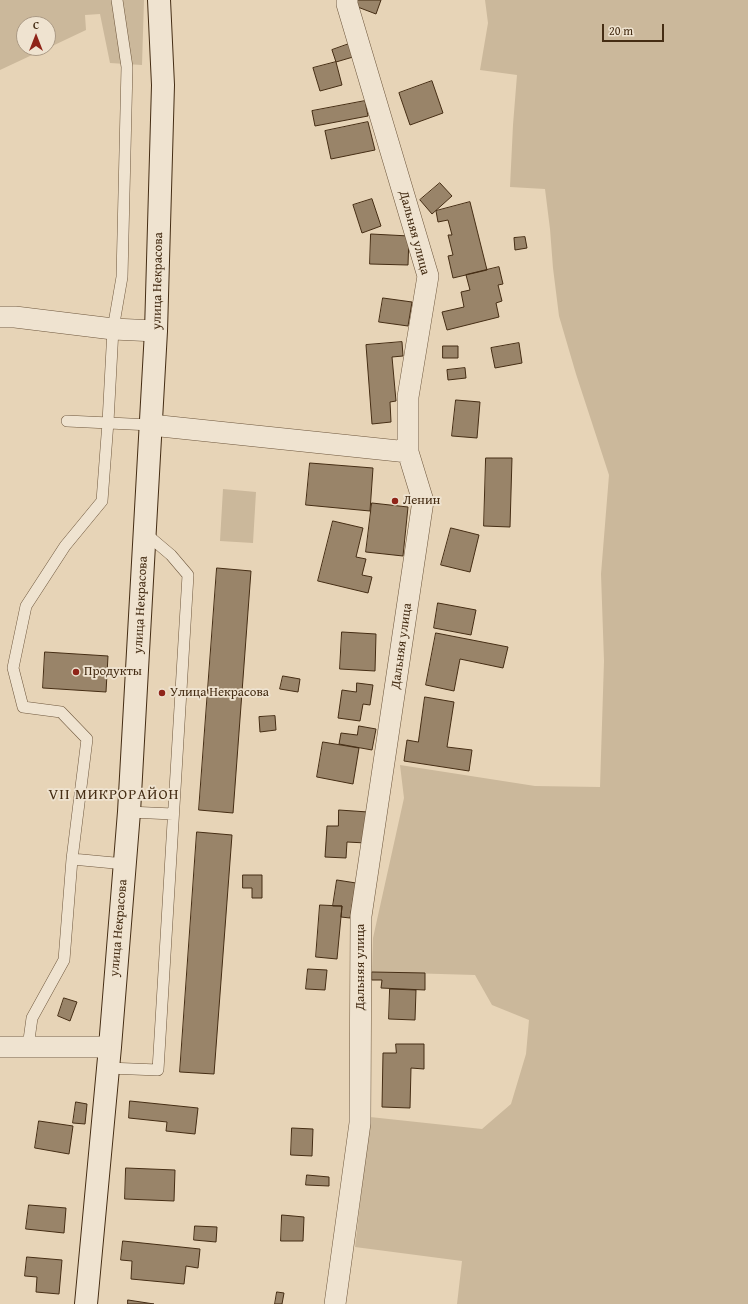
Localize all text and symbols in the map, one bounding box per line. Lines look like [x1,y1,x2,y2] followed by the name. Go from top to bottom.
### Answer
[16,16,56,56] north arrow
[604,16,666,42] scale bar
[33,17,39,33] text: С
[609,22,633,39] text: 20 m
[395,189,433,277] street label: Дальняя улица
[149,232,167,330] street label: улица Некрасова
[403,493,440,509] place label: Ленин
[390,496,400,506] marker: Ленин
[131,556,151,654] street label: улица Некрасова
[388,602,416,690] street label: Дальняя улица
[84,664,142,680] place label: Продукты
[71,667,81,677] marker: Продукты
[170,685,269,701] place label: Улица Некрасова
[157,688,167,698] marker: Улица Некрасова
[49,786,179,804] district label: VII МИКРОРАЙОН
[107,879,131,977] street label: улица Некрасова
[353,924,369,1010] street label: Дальняя улица

